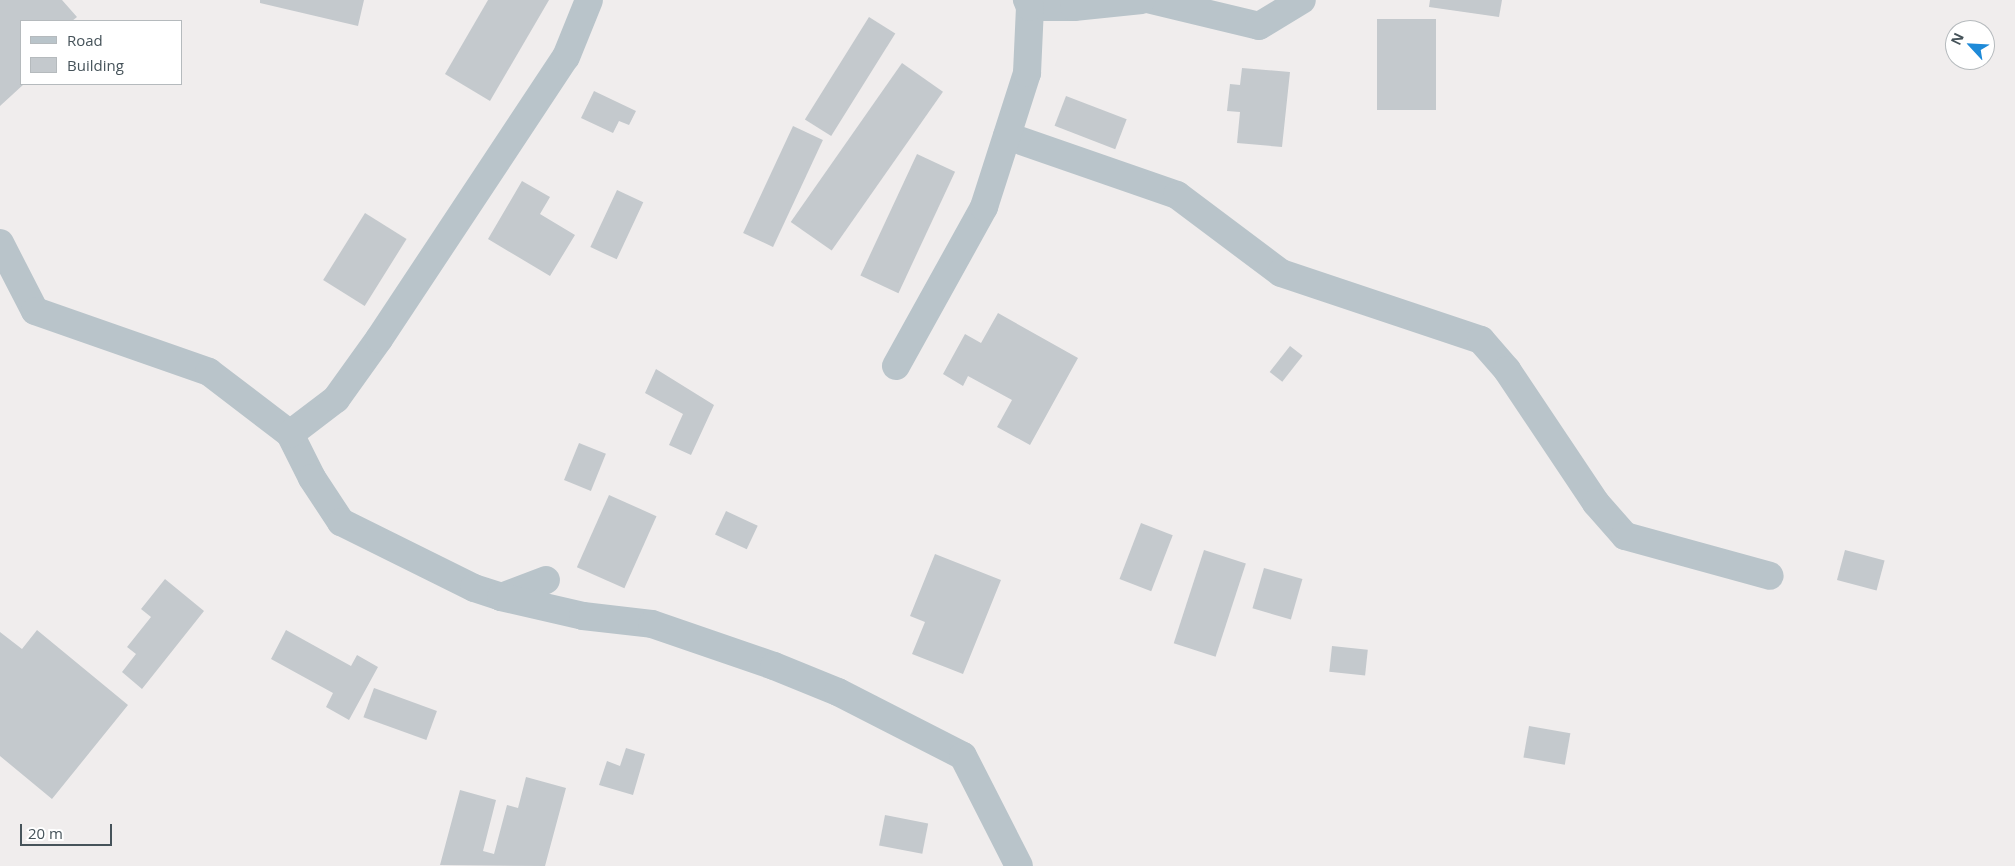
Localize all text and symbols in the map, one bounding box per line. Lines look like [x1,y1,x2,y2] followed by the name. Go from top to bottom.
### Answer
[20,20,182,85] legend
[1945,20,1995,70] north arrow
[67,30,103,50] text: Road
[1946,30,1968,48] text: N
[67,55,124,75] text: Building
[22,814,115,846] scale bar
[28,823,63,843] text: 20 m

